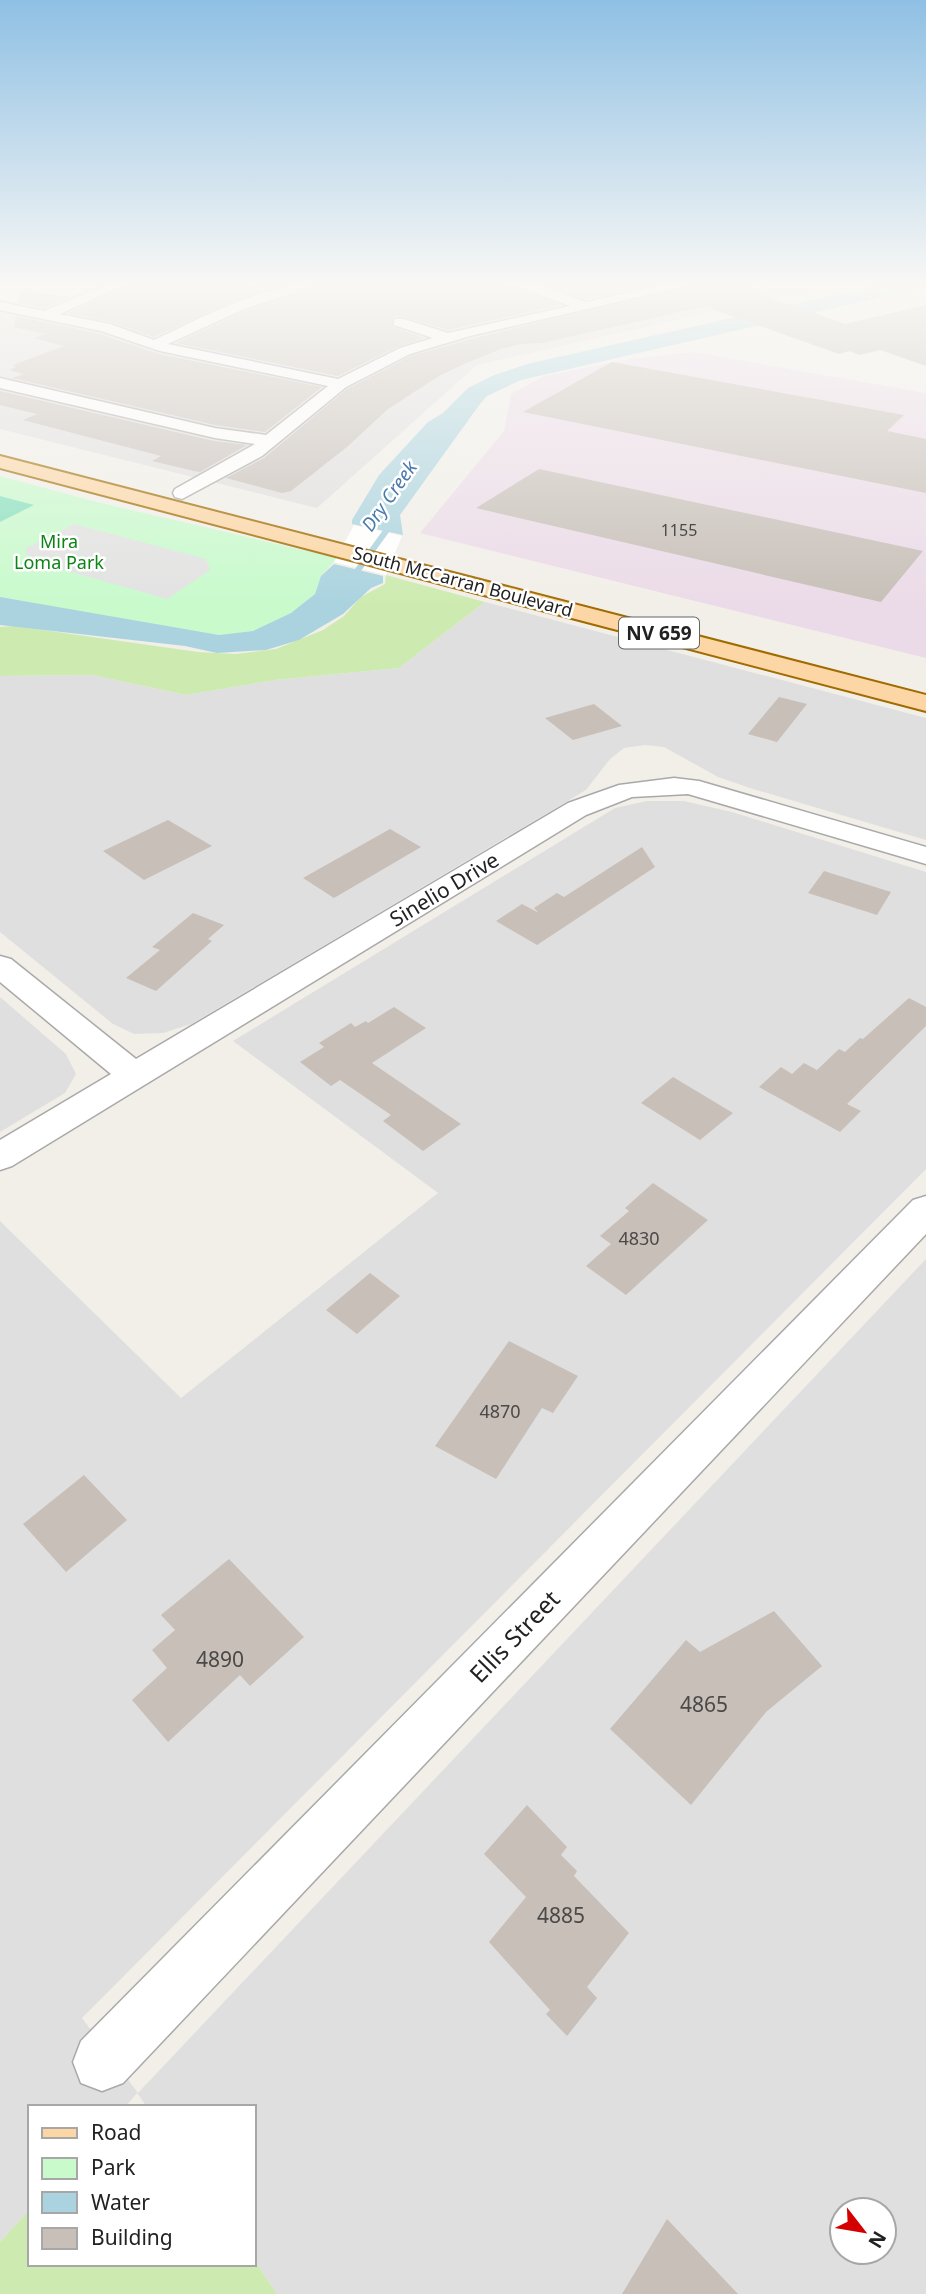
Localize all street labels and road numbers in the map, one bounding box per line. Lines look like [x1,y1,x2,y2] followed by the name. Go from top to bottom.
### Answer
[350,540,576,622] street label: South McCarran Boulevard
[619,618,699,648] road number: NV 659
[384,845,504,933] street label: Sinelio Drive
[462,1582,567,1689] street label: Ellis Street

